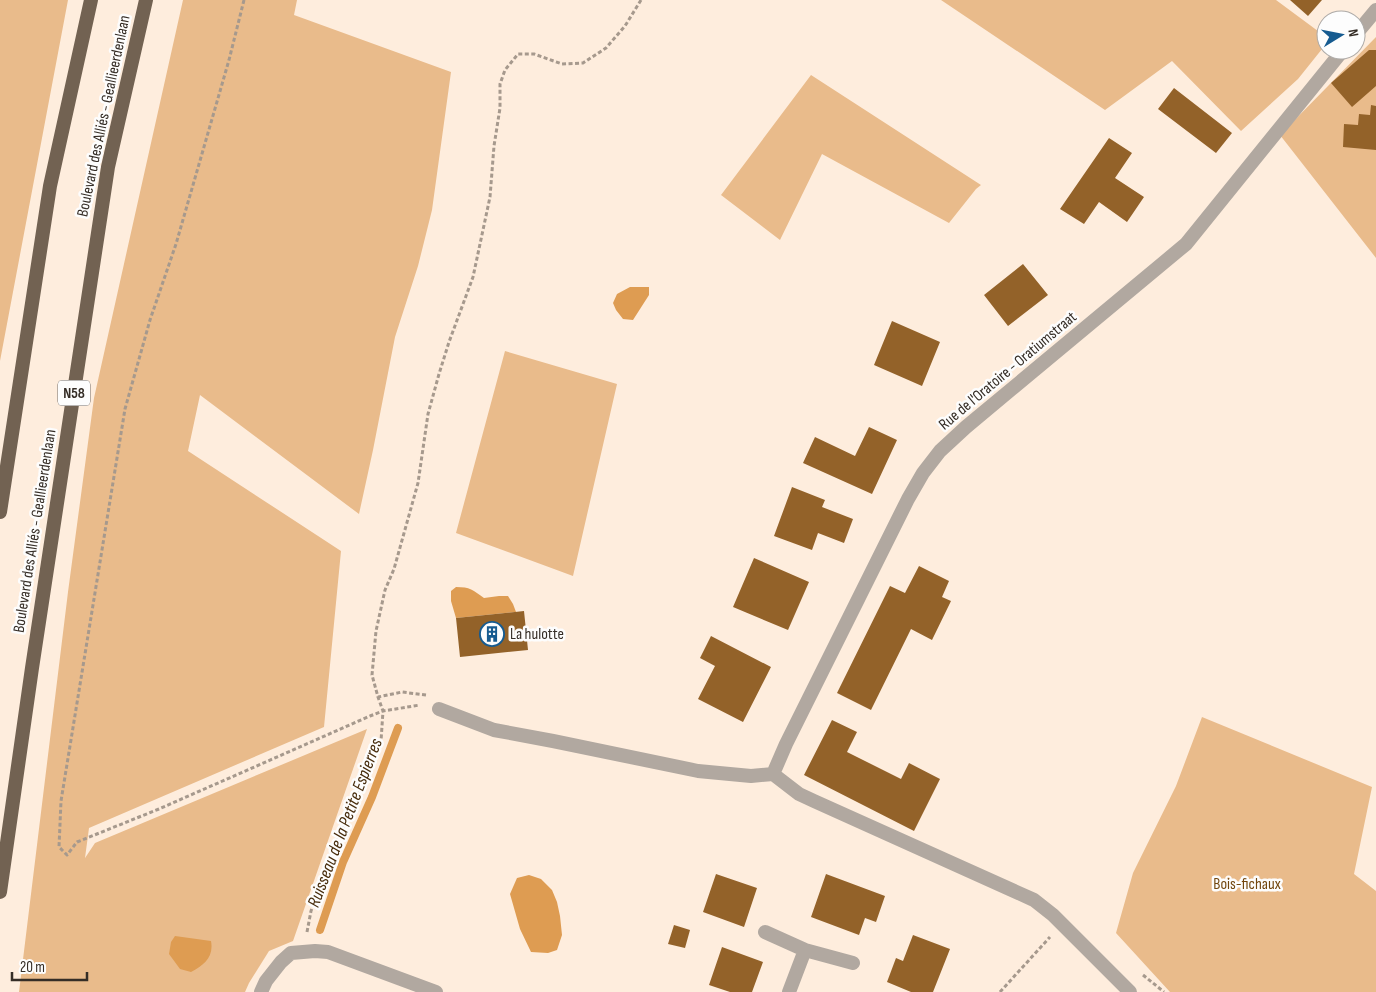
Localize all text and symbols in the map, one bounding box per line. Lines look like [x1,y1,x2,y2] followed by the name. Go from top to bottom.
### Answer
[1316,10,1366,60] north arrow
[73,14,135,218] street label: Boulevard des Alliés - Geallieerdenlaan
[1344,28,1362,38] text: N
[935,308,1081,434] street label: Rue de l'Oratoire - Oratiumstraat
[58,380,90,406] road number: N58
[10,428,60,634] street label: Boulevard des Alliés - Geallieerdenlaan
[479,621,505,647] building icon: La hulotte
[510,625,564,644] place label: La hulotte
[303,735,387,910] water label: Ruisseau de la Petite Espierres
[1213,875,1281,894] park label: Bois-fichaux
[12,950,88,982] scale bar
[20,958,45,977] text: 20 m

